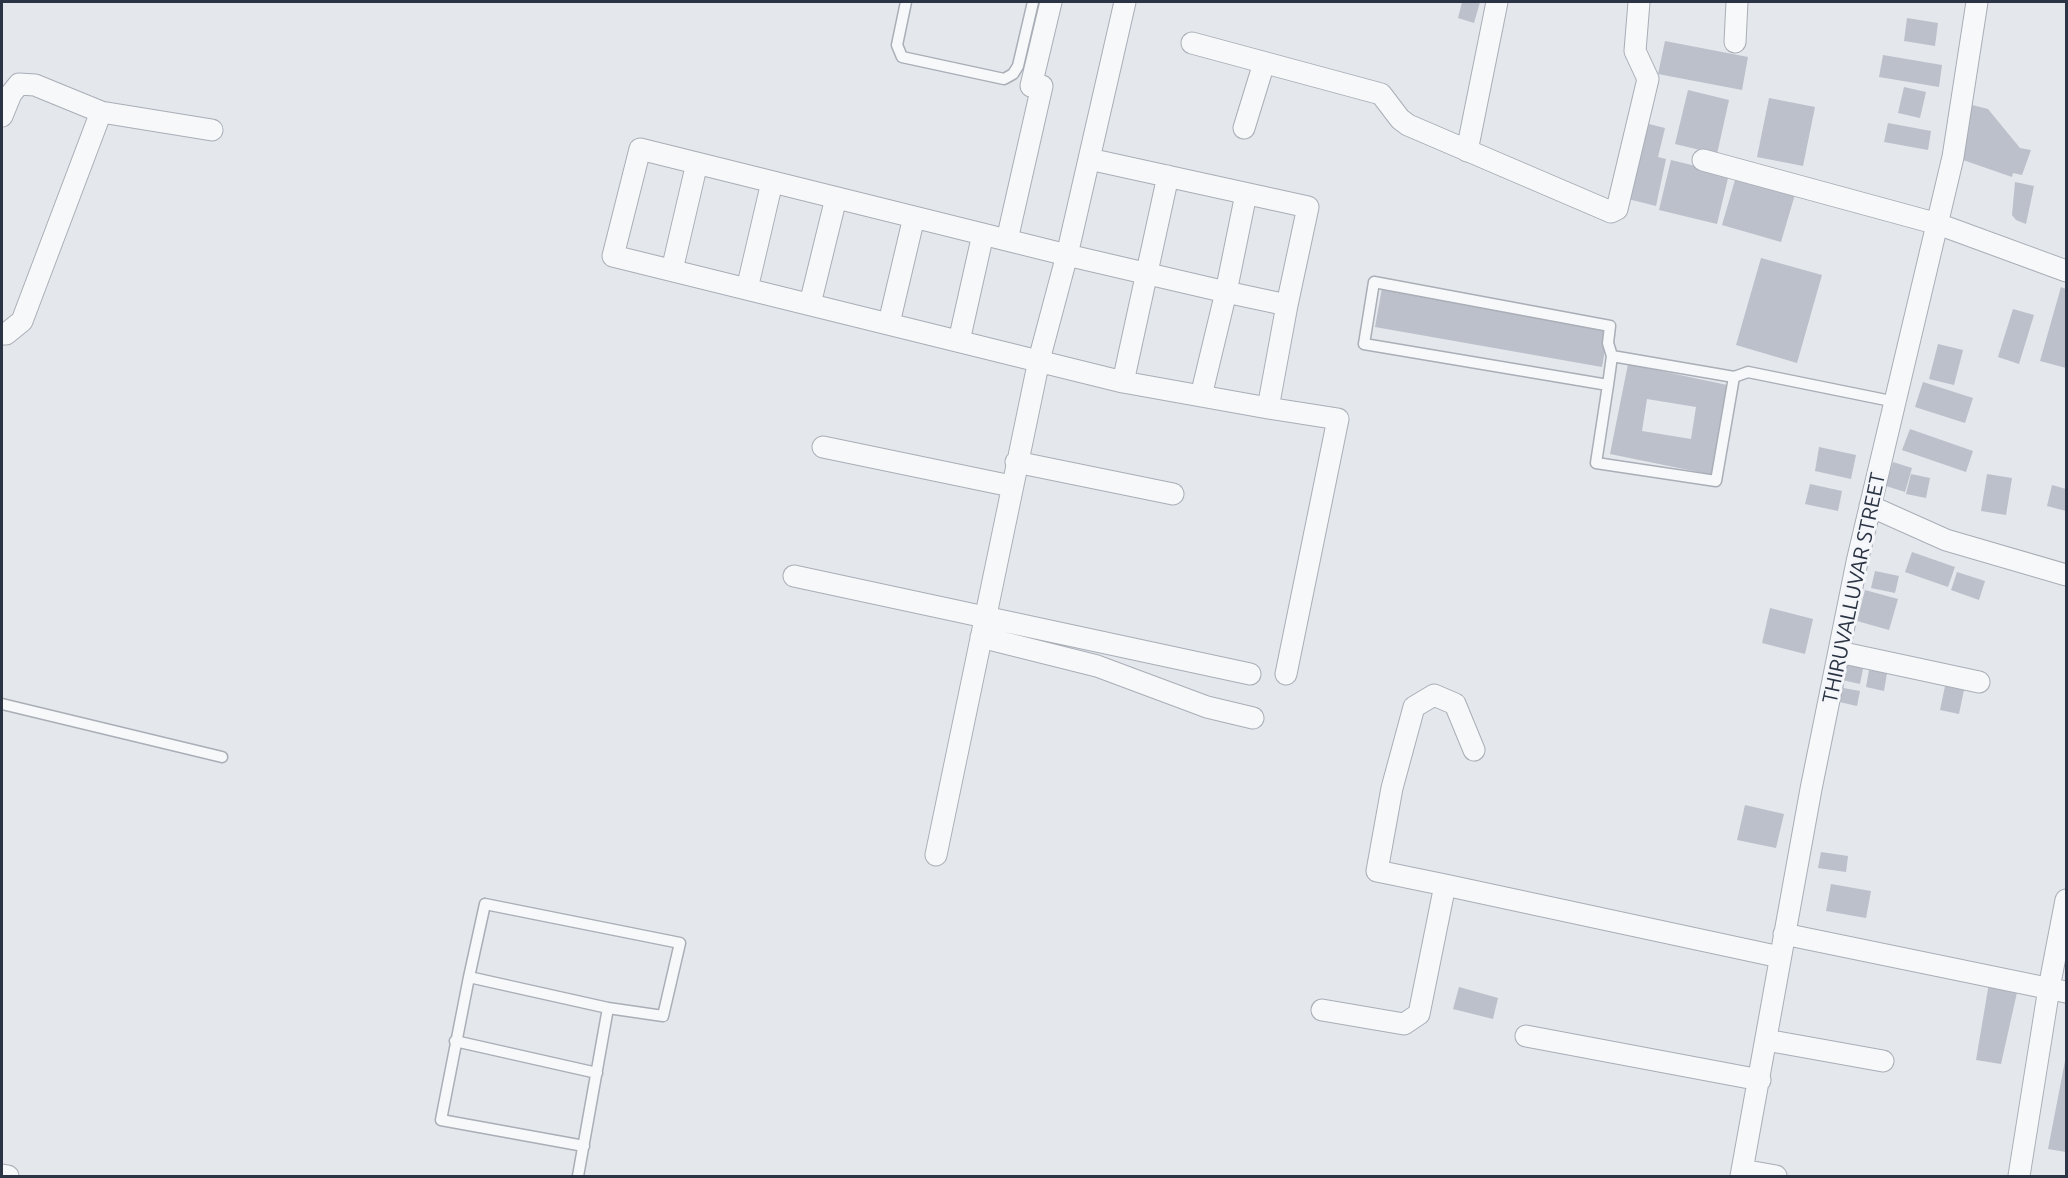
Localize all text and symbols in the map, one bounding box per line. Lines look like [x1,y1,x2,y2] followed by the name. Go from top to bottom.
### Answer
[1817,470,1891,706] street label: THIRUVALLUVAR STREET

